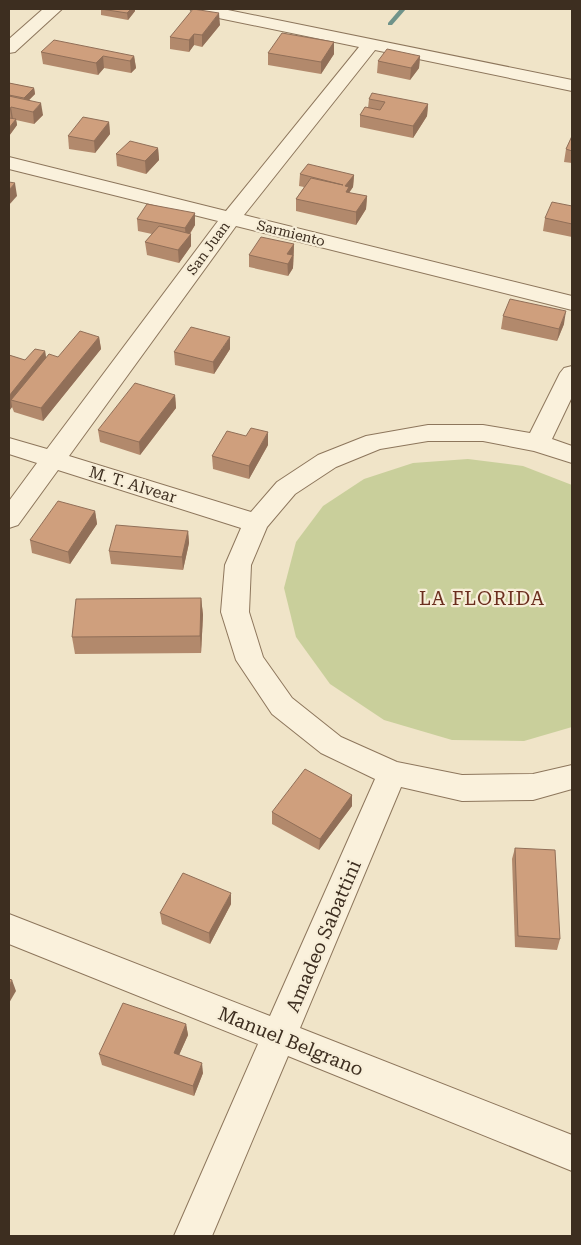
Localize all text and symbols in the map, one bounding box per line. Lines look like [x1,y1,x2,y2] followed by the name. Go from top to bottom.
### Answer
[255,217,327,249] street label: Sarmiento
[183,218,233,278] street label: San Juan
[87,462,179,507] street label: M. T. Alvear
[419,587,545,610] district label: LA FLORIDA
[281,857,366,1016] street label: Amadeo Sabattini
[215,1002,367,1081] street label: Manuel Belgrano

